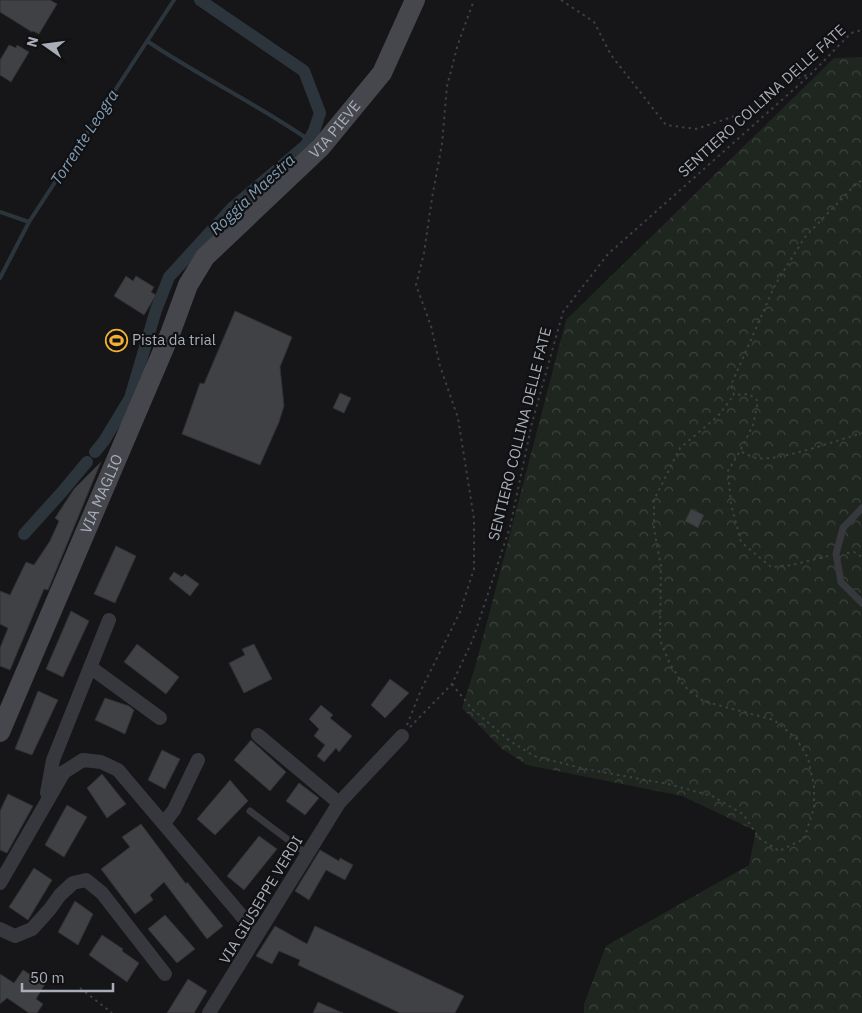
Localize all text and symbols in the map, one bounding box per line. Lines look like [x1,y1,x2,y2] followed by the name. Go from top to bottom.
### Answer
[20,20,70,70] north arrow
[674,20,849,181] street label: SENTIERO COLLINA DELLE FATE
[22,35,42,49] text: N
[46,85,122,189] water label: Torrente Leogra
[305,96,364,162] street label: VIA PIEVE
[205,149,299,239] water label: Roggia Maestra
[484,325,555,543] street label: SENTIERO COLLINA DELLE FATE
[104,328,128,352] sports icon: Pista da trial
[132,330,216,349] place label: Pista da trial
[76,451,127,536] street label: VIA MAGLIO
[215,832,306,967] street label: VIA GIUSEPPE VERDI
[22,960,114,992] scale bar
[30,968,65,987] text: 50 m

